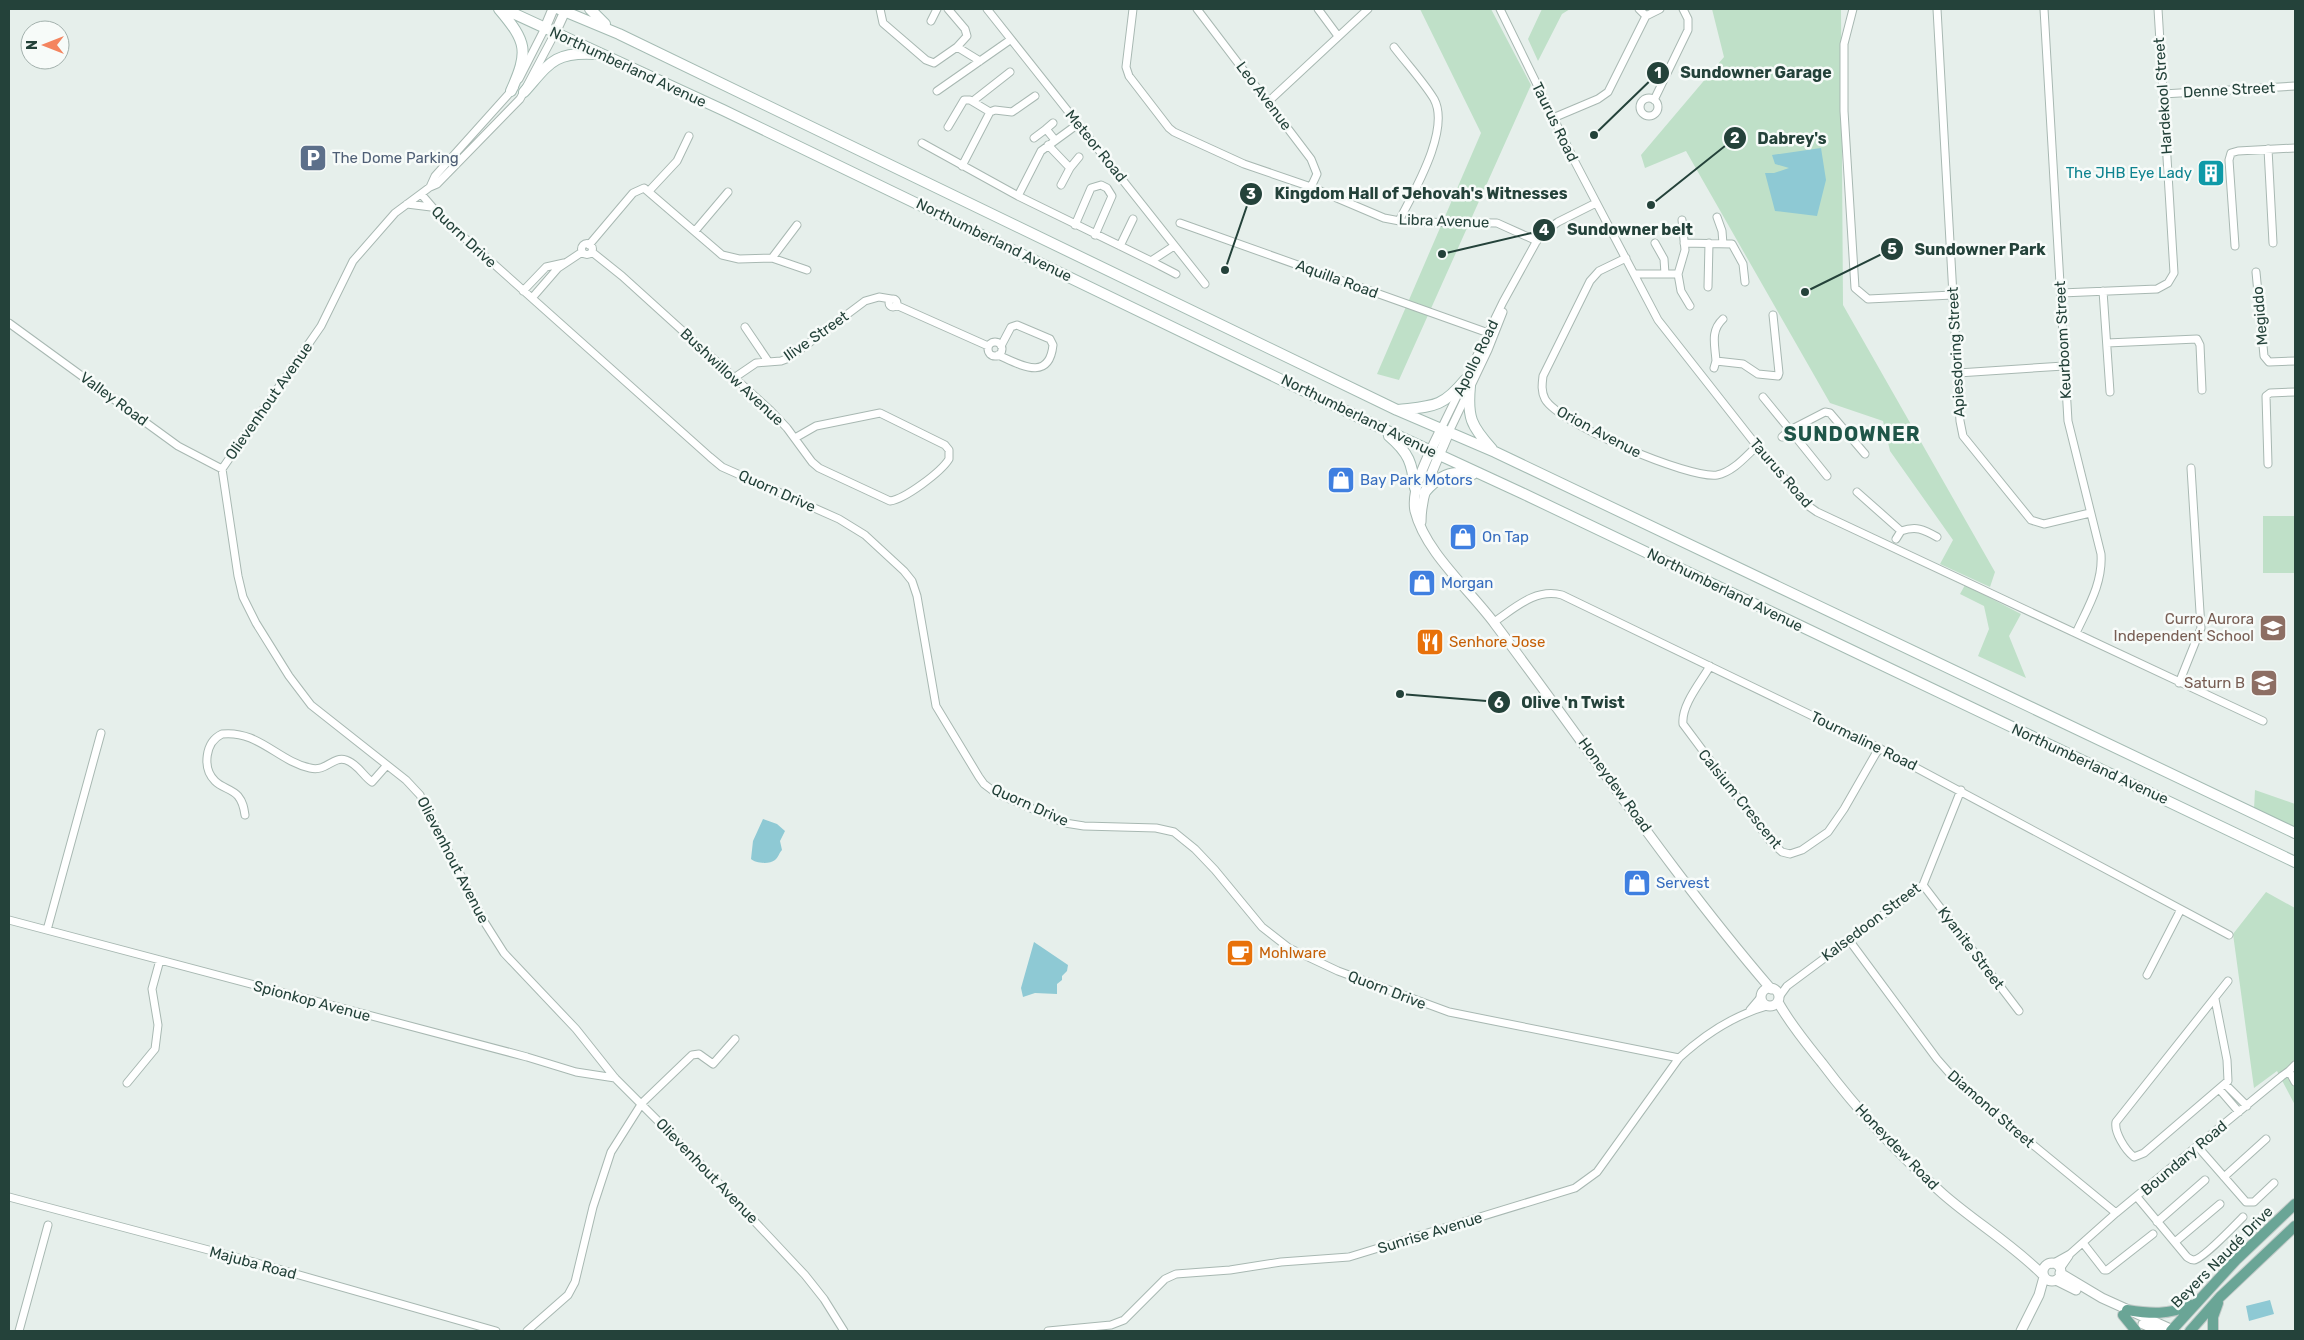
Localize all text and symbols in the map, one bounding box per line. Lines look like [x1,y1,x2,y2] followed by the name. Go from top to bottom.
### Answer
[20,20,70,70] north arrow
[547,23,709,111] street label: Northumberland Avenue
[2150,37,2176,155] street label: Hardekool Street
[24,40,41,50] text: N
[1645,57,1842,88] callout: Sundowner Garage
[1232,58,1296,134] street label: Leo Avenue
[1680,63,1832,82] text: Sundowner Garage
[1654,64,1662,82] text: 1
[1528,79,1582,165] street label: Taurus Road
[2182,79,2276,101] street label: Denne Street
[1061,106,1131,186] street label: Meteor Road
[1723,122,1837,153] callout: Dabrey's
[1730,129,1740,147] text: 2
[1757,129,1827,148] text: Dabrey's
[298,143,328,173] parking icon: The Dome Parking
[332,149,459,167] place label: The Dome Parking
[2196,158,2226,188] building icon: The JHB Eye Lady
[2066,164,2192,182] place label: The JHB Eye Lady
[1239,178,1577,209] callout: Kingdom Hall of Jehovah's Witnesses
[1275,184,1568,203] text: Kingdom Hall of Jehovah's Witnesses
[1246,185,1256,203] text: 3
[913,194,1075,286] street label: Northumberland Avenue
[428,202,500,272] street label: Quorn Drive
[1398,210,1490,232] street label: Libra Avenue
[1532,214,1703,245] callout: Sundowner belt
[1567,220,1694,239] text: Sundowner belt
[1539,221,1549,239] text: 4
[1879,234,2055,265] callout: Sundowner Park
[1887,240,1897,258] text: 5
[1914,240,2046,259] text: Sundowner Park
[1293,256,1381,302] street label: Aquilla Road
[2051,280,2075,400] street label: Keurboom Street
[1944,286,1968,418] street label: Apiesdoring Street
[2248,286,2272,346] street label: Megiddo
[780,307,852,365] street label: Ilive Street
[1450,317,1502,399] street label: Apollo Road
[677,325,787,429] street label: Bushwillow Avenue
[222,339,316,463] street label: Olievenhout Avenue
[76,368,152,430] street label: Valley Road
[1278,370,1440,462] street label: Northumberland Avenue
[1554,402,1644,462] street label: Orion Avenue
[1783,422,1921,446] district label: SUNDOWNER
[1746,435,1816,511] street label: Taurus Road
[1326,465,1356,495] shop icon: Bay Park Motors
[736,466,818,516] street label: Quorn Drive
[1360,471,1473,489] place label: Bay Park Motors
[1448,522,1478,552] shop icon: On Tap
[1482,528,1529,546] place label: On Tap
[1644,544,1806,636] street label: Northumberland Avenue
[1407,568,1437,598] shop icon: Morgan
[1441,574,1493,592] place label: Morgan
[2114,610,2254,645] place label: Curro Aurora Independent School
[2258,613,2288,643] school or university icon: Curro Aurora Independent School
[1415,627,1445,657] restaurant icon: Senhore Jose
[1449,633,1545,651] place label: Senhore Jose
[2249,668,2279,698] school or university icon: Saturn B
[2184,674,2245,692] place label: Saturn B
[1486,687,1635,718] callout: Olive 'n Twist
[1521,693,1625,712] text: Olive 'n Twist
[1494,694,1504,712] text: 6
[1808,707,1920,775] street label: Tourmaline Road
[2009,720,2171,808] street label: Northumberland Avenue
[1575,734,1655,836] street label: Honeydew Road
[1695,746,1786,852] street label: Calsium Crescent
[989,780,1071,830] street label: Quorn Drive
[413,794,493,926] street label: Olievenhout Avenue
[1622,868,1652,898] shop icon: Servest
[1656,874,1710,892] place label: Servest
[1818,879,1924,965] street label: Kalsedoon Street
[1934,903,2008,993] street label: Kyanite Street
[1225,938,1255,968] cafe icon: Mohlware
[1259,944,1326,962] place label: Mohlware
[1345,967,1429,1013] street label: Quorn Drive
[252,977,372,1025] street label: Spionkop Avenue
[1944,1066,2038,1152] street label: Diamond Street
[1851,1100,1943,1194] street label: Honeydew Road
[652,1115,762,1227] street label: Olievenhout Avenue
[2137,1117,2231,1199] street label: Boundary Road
[2167,1202,2277,1312] street label: Beyers Naudé Drive
[1375,1209,1485,1257] street label: Sunrise Avenue
[207,1243,299,1283] street label: Majuba Road

